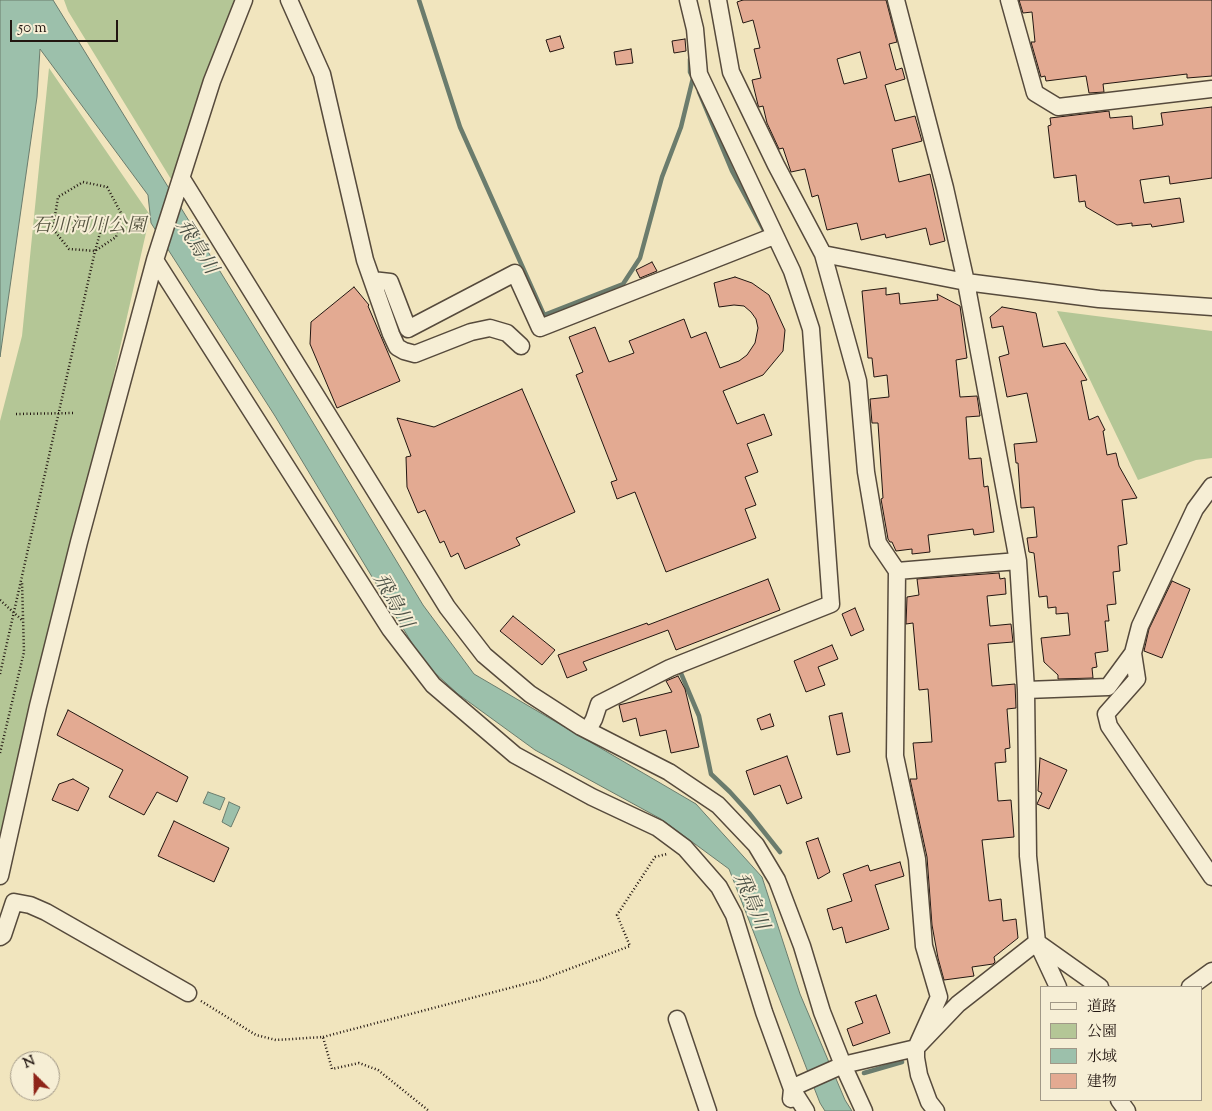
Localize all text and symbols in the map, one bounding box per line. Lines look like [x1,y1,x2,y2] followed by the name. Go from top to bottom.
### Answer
[12,10,120,42] scale bar
[18,18,47,39] text: 50 m
[169,216,221,280] water label: 飛鳥川
[32,217,146,239] park label: 石川河川公園
[366,570,416,634] water label: 飛鳥川
[726,870,772,934] water label: 飛鳥川
[1040,986,1202,1101] legend
[1087,997,1117,1018] text: 道路
[1087,1022,1117,1043] text: 公園
[1087,1047,1117,1068] text: 水域
[10,1051,60,1101] north arrow
[20,1052,39,1075] text: N
[1087,1072,1117,1093] text: 建物

